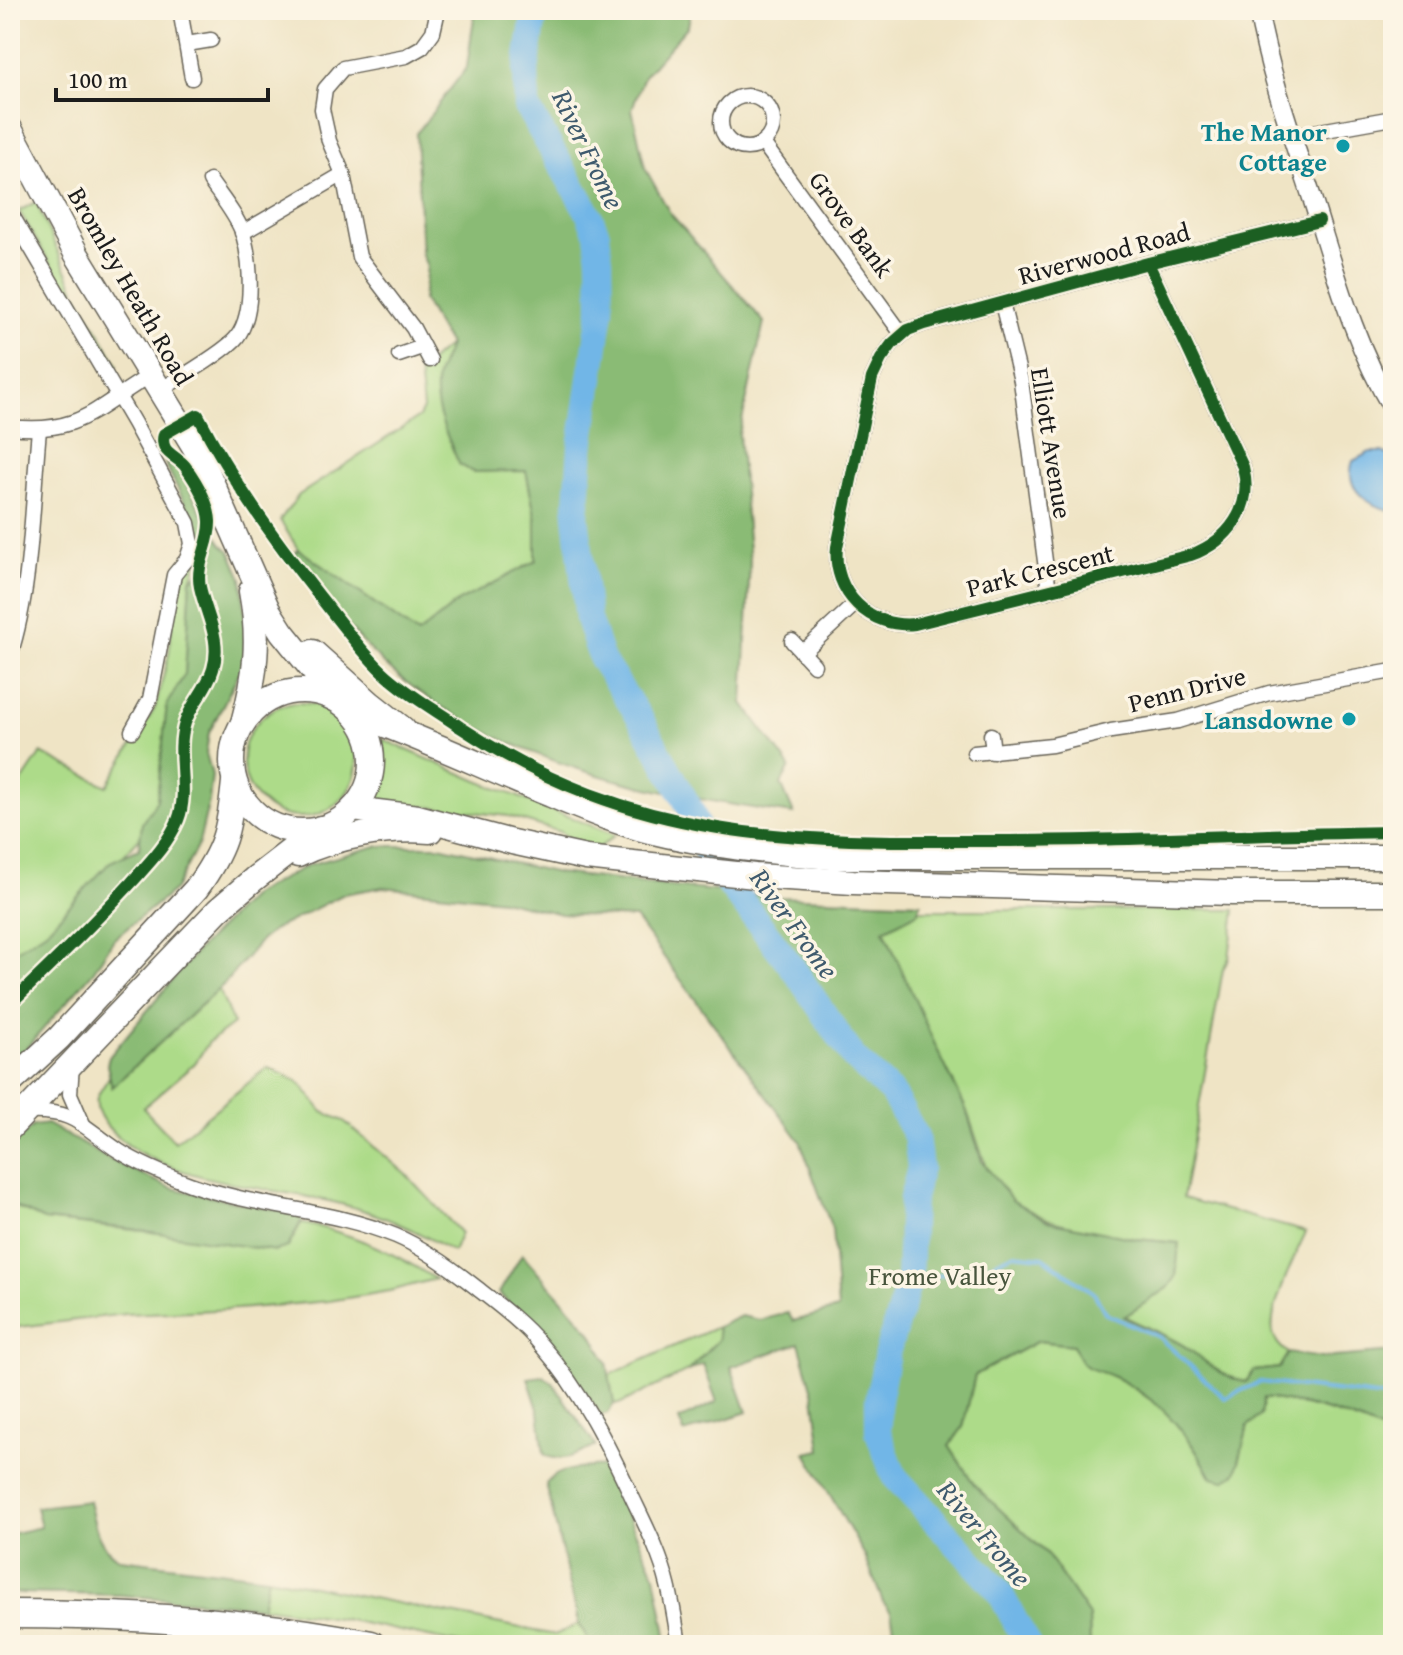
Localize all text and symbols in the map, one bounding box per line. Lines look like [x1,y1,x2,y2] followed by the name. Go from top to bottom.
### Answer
[56,52,268,102] scale bar
[68,62,128,97] text: 100 m
[542,81,636,216] water label: River Frome
[1201,112,1327,181] place label: The Manor Cottage
[1334,137,1352,155] marker: The Manor Cottage
[800,163,905,286] street label: Grove Bank
[58,180,204,393] street label: Bromley Heath Road
[1014,211,1194,295] street label: Riverwood Road
[1021,365,1083,521] street label: Elliott Avenue
[962,533,1118,607] street label: Park Crescent
[1124,656,1250,722] street label: Penn Drive
[1204,700,1333,739] place label: Lansdowne
[1340,710,1358,728] marker: Lansdowne
[740,858,849,987] water label: River Frome
[869,1256,1012,1295] park label: Frome Valley
[927,1470,1042,1595] water label: River Frome

